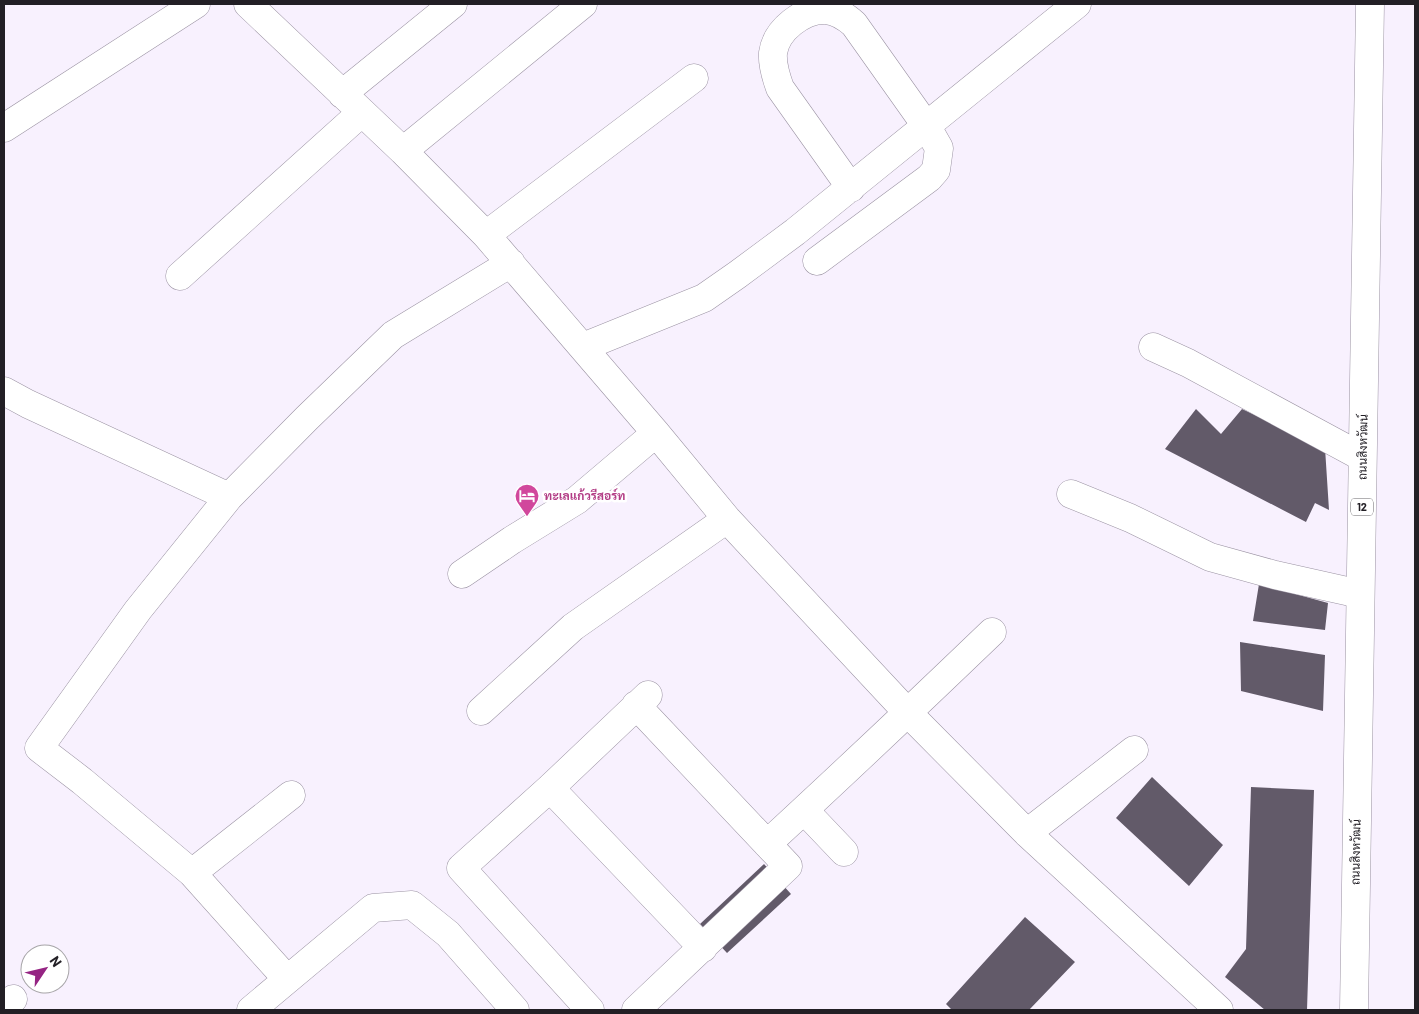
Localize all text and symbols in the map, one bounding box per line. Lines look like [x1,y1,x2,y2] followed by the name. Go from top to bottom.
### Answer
[1354,413,1370,480] street label: ถนนสิงหวัฒน์
[514,483,540,517] hotel icon: ทะเลแก้วรีสอร์ท
[544,488,625,502] place label: ทะเลแก้วรีสอร์ท
[1351,498,1373,516] road number: 12
[1347,818,1363,885] street label: ถนนสิงหวัฒน์
[20,944,70,994] north arrow
[46,953,66,970] text: N

